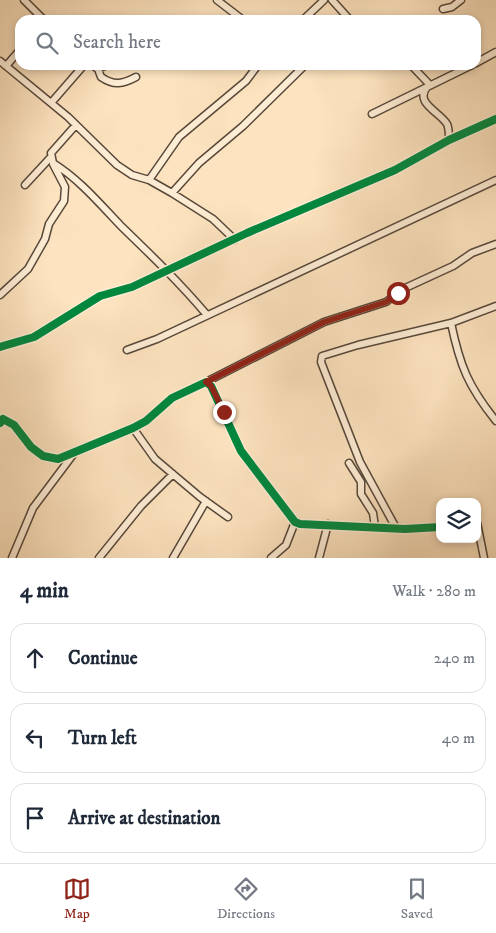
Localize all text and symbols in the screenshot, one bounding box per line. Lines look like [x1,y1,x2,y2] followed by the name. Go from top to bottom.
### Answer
[15,15,481,70] search box
[33,29,61,57] icon: search
[73,31,161,54] text: Search here
[387,282,410,305] route start
[213,401,236,424] route end
[436,498,481,543] map controls
[436,498,481,543] button: layers
[20,578,69,604] text: 4 min
[392,581,476,601] text: Walk · 280 m
[21,644,49,672] icon: ahead
[68,647,138,670] text: Continue
[434,648,475,668] text: 240 m
[21,724,49,752] icon: left
[68,727,137,750] text: Turn left
[442,728,475,748] text: 40 m
[21,804,49,832] icon: arrive
[68,807,220,830] text: Arrive at destination
[63,875,91,923] tab: Map
[217,875,275,923] tab: Directions
[401,875,433,923] tab: Saved

